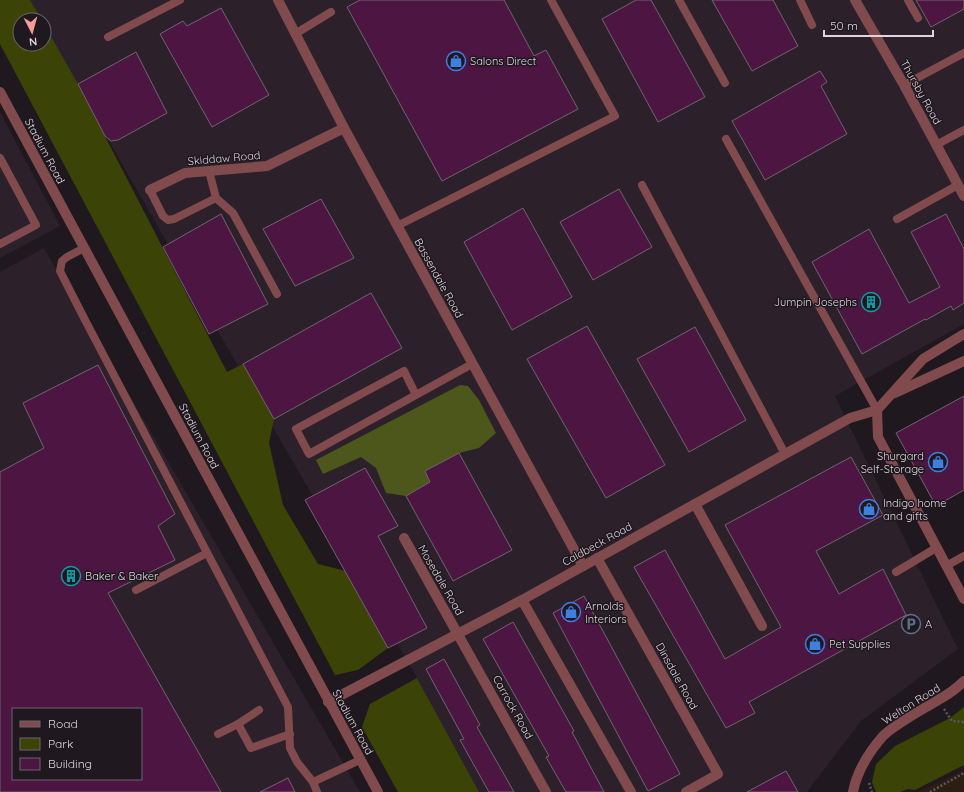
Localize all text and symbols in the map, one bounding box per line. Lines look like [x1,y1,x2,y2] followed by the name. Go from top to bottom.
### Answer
[12,12,52,52] north arrow
[824,12,933,38] scale bar
[830,18,858,33] text: 50 m
[28,35,38,49] text: N
[445,50,467,72] shop icon: Salons Direct
[470,54,537,68] place label: Salons Direct
[897,57,945,127] street label: Thursby Road
[22,116,68,186] street label: Stadium Road
[187,148,261,168] street label: Skiddaw Road
[411,236,467,320] street label: Bassendale Road
[860,291,882,313] building icon: Jumpin Josephs
[774,295,857,309] place label: Jumpin Josephs
[176,401,222,471] street label: Stadium Road
[861,449,924,476] place label: Shurgard Self-Storage
[927,451,949,473] shop icon: Shurgard Self-Storage
[883,496,947,523] place label: Indigo home and gifts
[858,498,880,520] shop icon: Indigo home and gifts
[560,519,634,569] street label: Caldbeck Road
[415,542,467,618] street label: Mosedale Road
[60,565,82,587] building icon: Baker & Baker
[85,569,159,583] place label: Baker & Baker
[585,599,627,626] place label: Arnolds Interiors
[560,601,582,623] shop icon: Arnolds Interiors
[900,613,922,635] parking icon: A
[925,617,932,631] place label: A
[804,633,826,655] shop icon: Pet Supplies
[829,637,890,651] place label: Pet Supplies
[653,640,701,712] street label: Dinsdale Road
[490,673,536,741] street label: Carrock Road
[879,681,943,727] street label: Welton Road
[329,687,377,757] street label: Stadium Road
[12,708,142,780] legend
[48,716,78,731] text: Road
[48,736,73,751] text: Park
[48,756,92,771] text: Building

